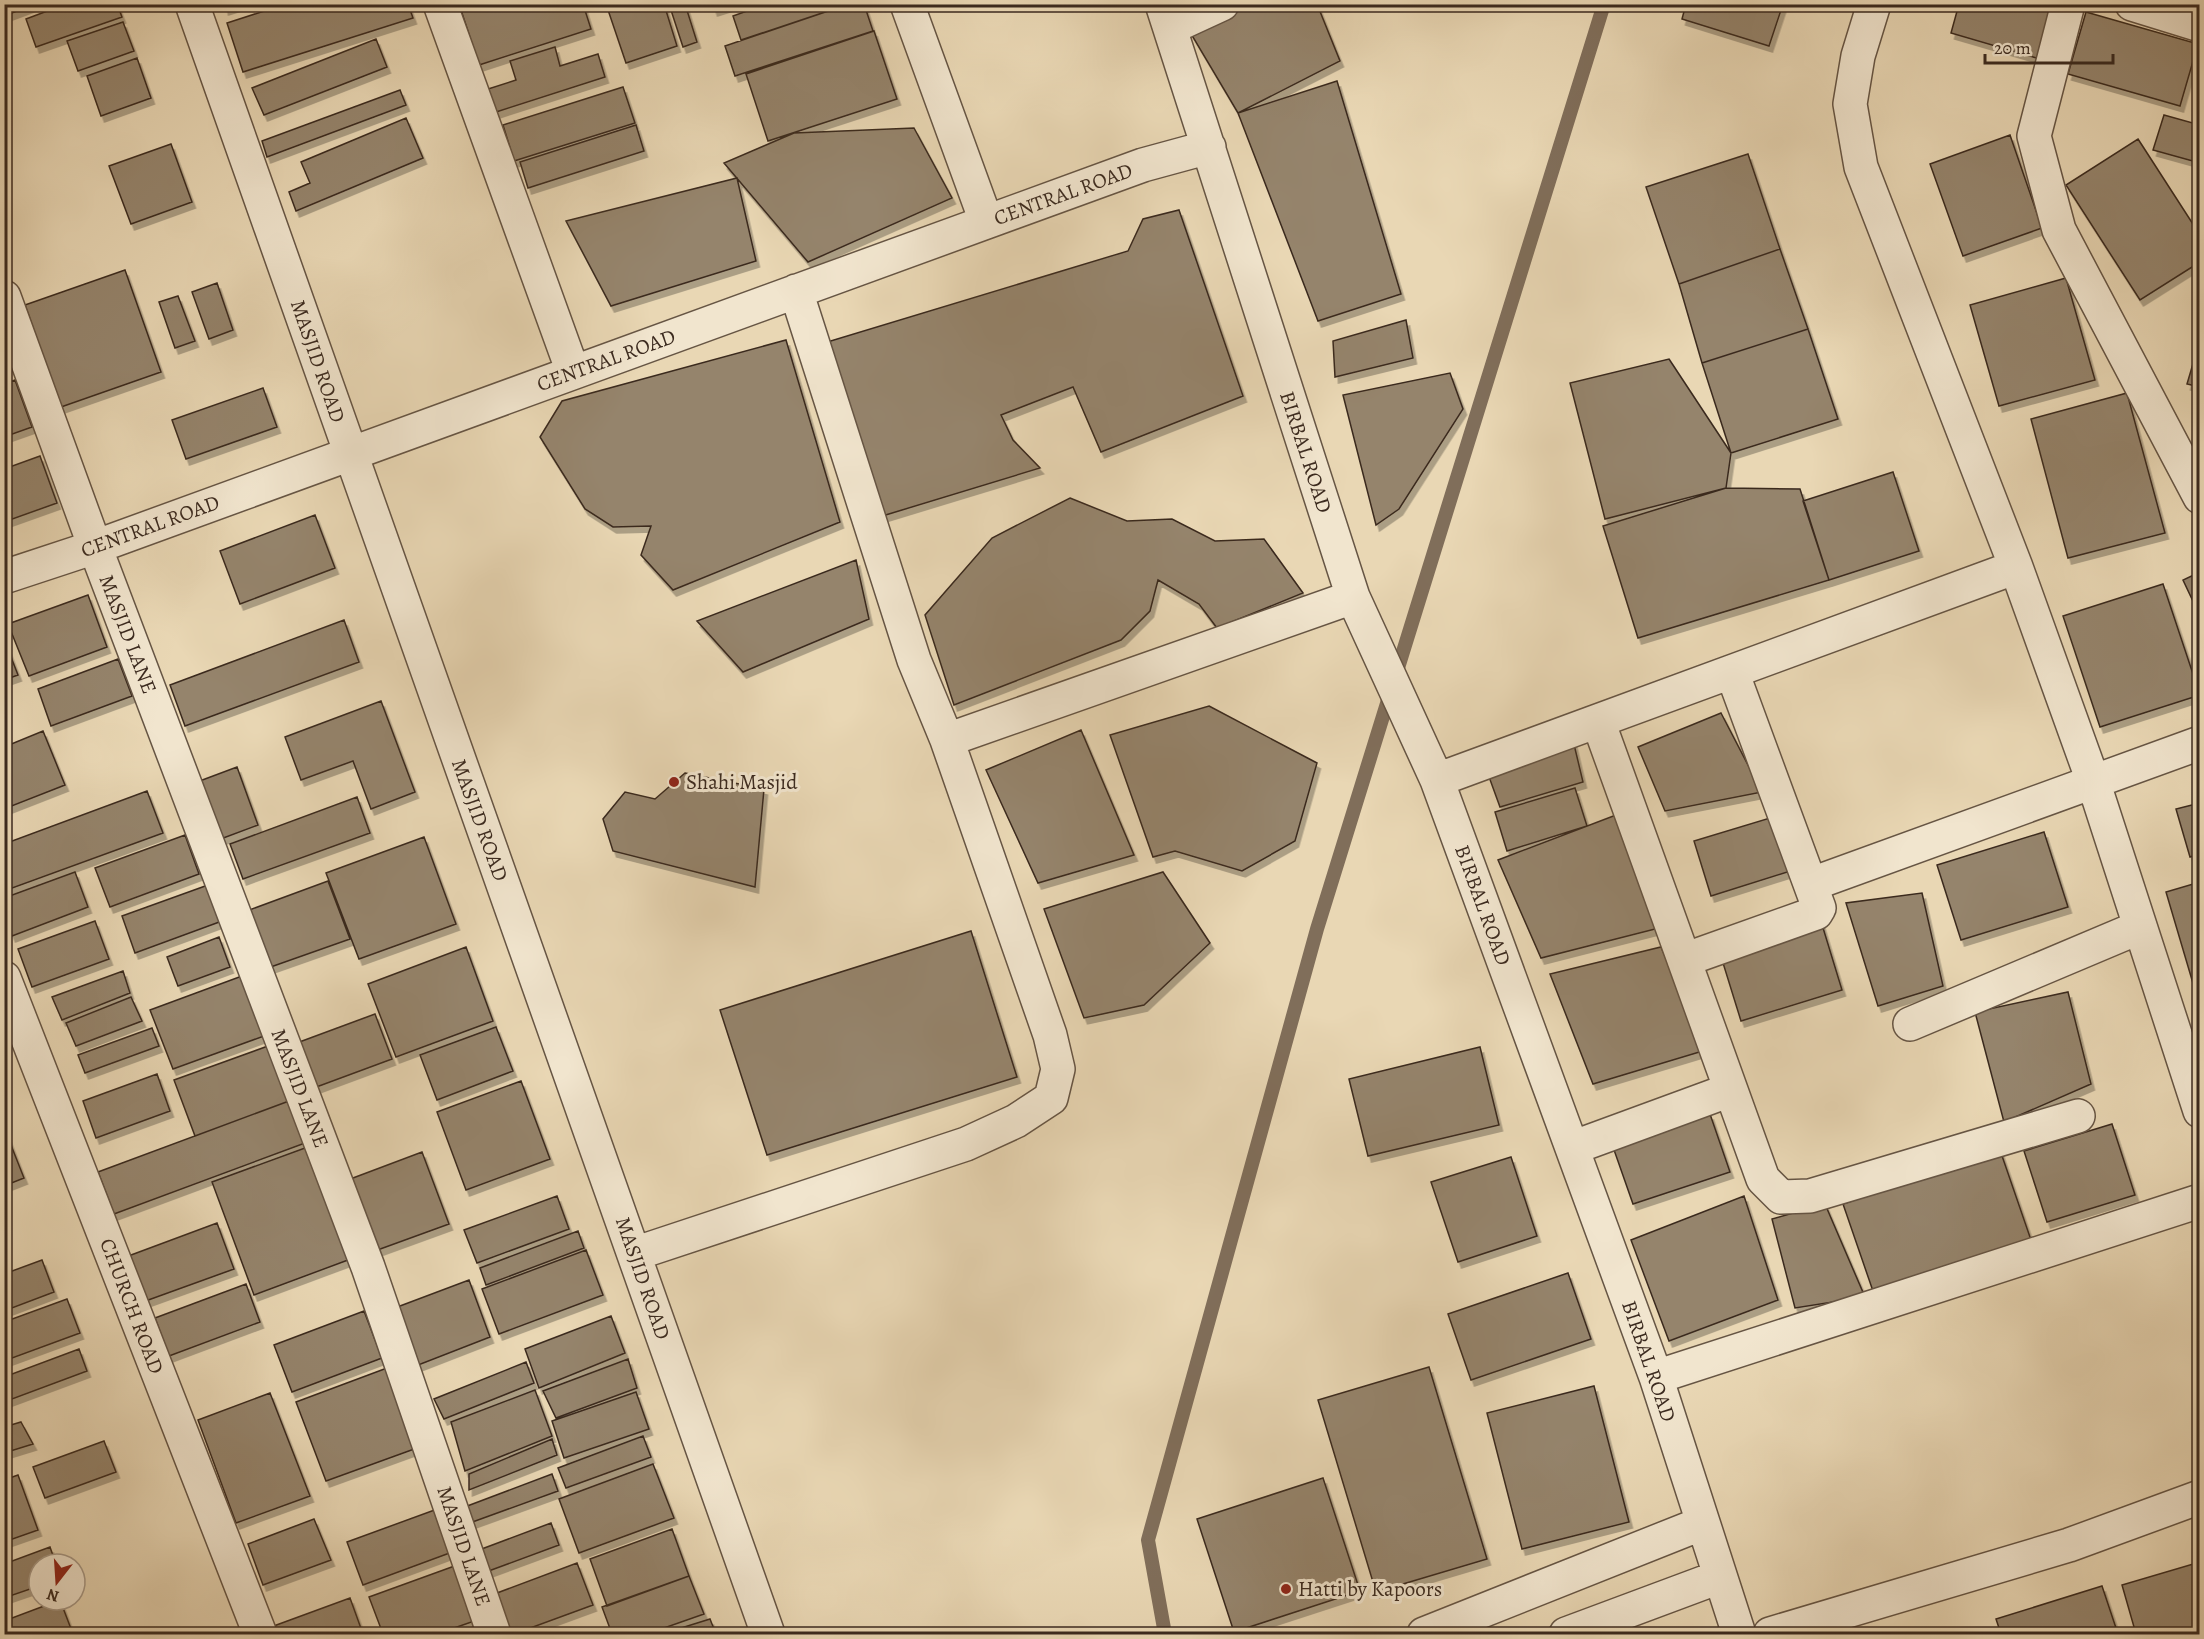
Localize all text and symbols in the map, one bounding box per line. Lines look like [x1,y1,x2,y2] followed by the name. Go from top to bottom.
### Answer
[1985,27,2112,65] scale bar
[1994,36,2031,60] text: 20 m
[990,156,1136,232] street label: CENTRAL ROAD
[284,296,352,426] street label: MASJID ROAD
[533,322,679,398] street label: CENTRAL ROAD
[1273,388,1339,516] street label: BIRBAL ROAD
[77,488,223,564] street label: CENTRAL ROAD
[92,571,164,697] street label: MASJID LANE
[445,755,515,885] street label: MASJID ROAD
[686,768,798,796] place label: Shahi Masjid
[667,775,681,789] marker: Shahi Masjid
[1448,841,1518,969] street label: BIRBAL ROAD
[264,1025,336,1151] street label: MASJID LANE
[609,1213,677,1343] street label: MASJID ROAD
[93,1234,171,1378] street label: CHURCH ROAD
[1615,1297,1683,1425] street label: BIRBAL ROAD
[430,1482,498,1610] street label: MASJID LANE
[27,1552,87,1612] north arrow
[1298,1575,1442,1603] place label: Hatti by Kapoors
[1279,1582,1293,1596] marker: Hatti by Kapoors
[44,1583,62,1608] text: N

